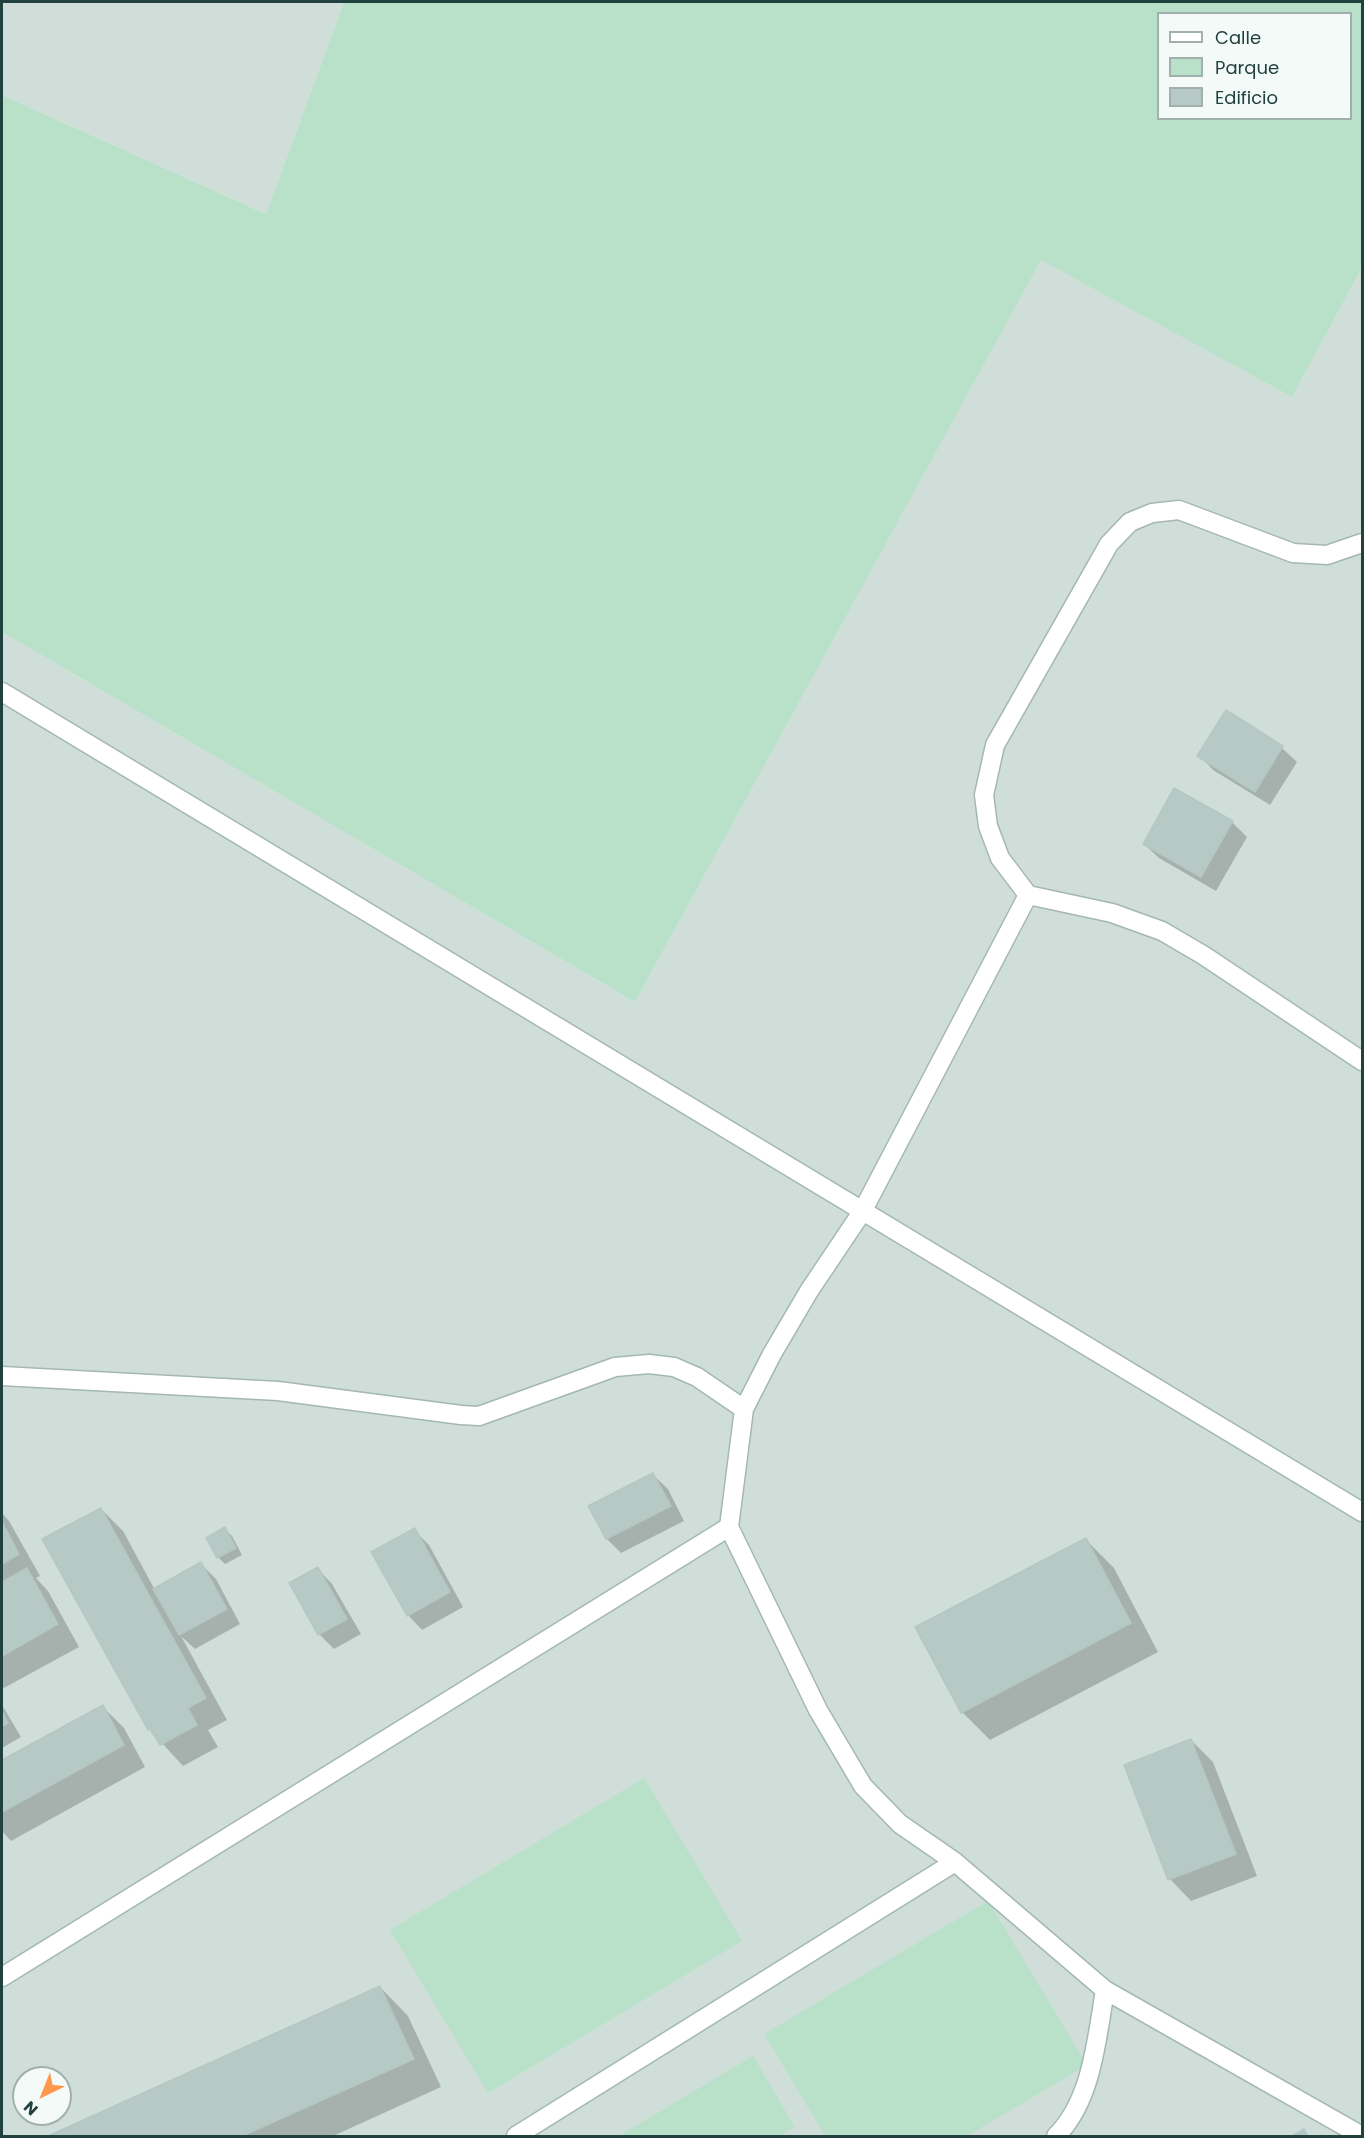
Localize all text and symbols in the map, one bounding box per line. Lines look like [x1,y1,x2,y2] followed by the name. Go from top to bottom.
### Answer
[1157,12,1352,120] legend
[1215,25,1261,50] text: Calle
[1215,55,1279,80] text: Parque
[1215,85,1278,110] text: Edificio
[12,2066,72,2126] north arrow
[19,2096,43,2121] text: N

